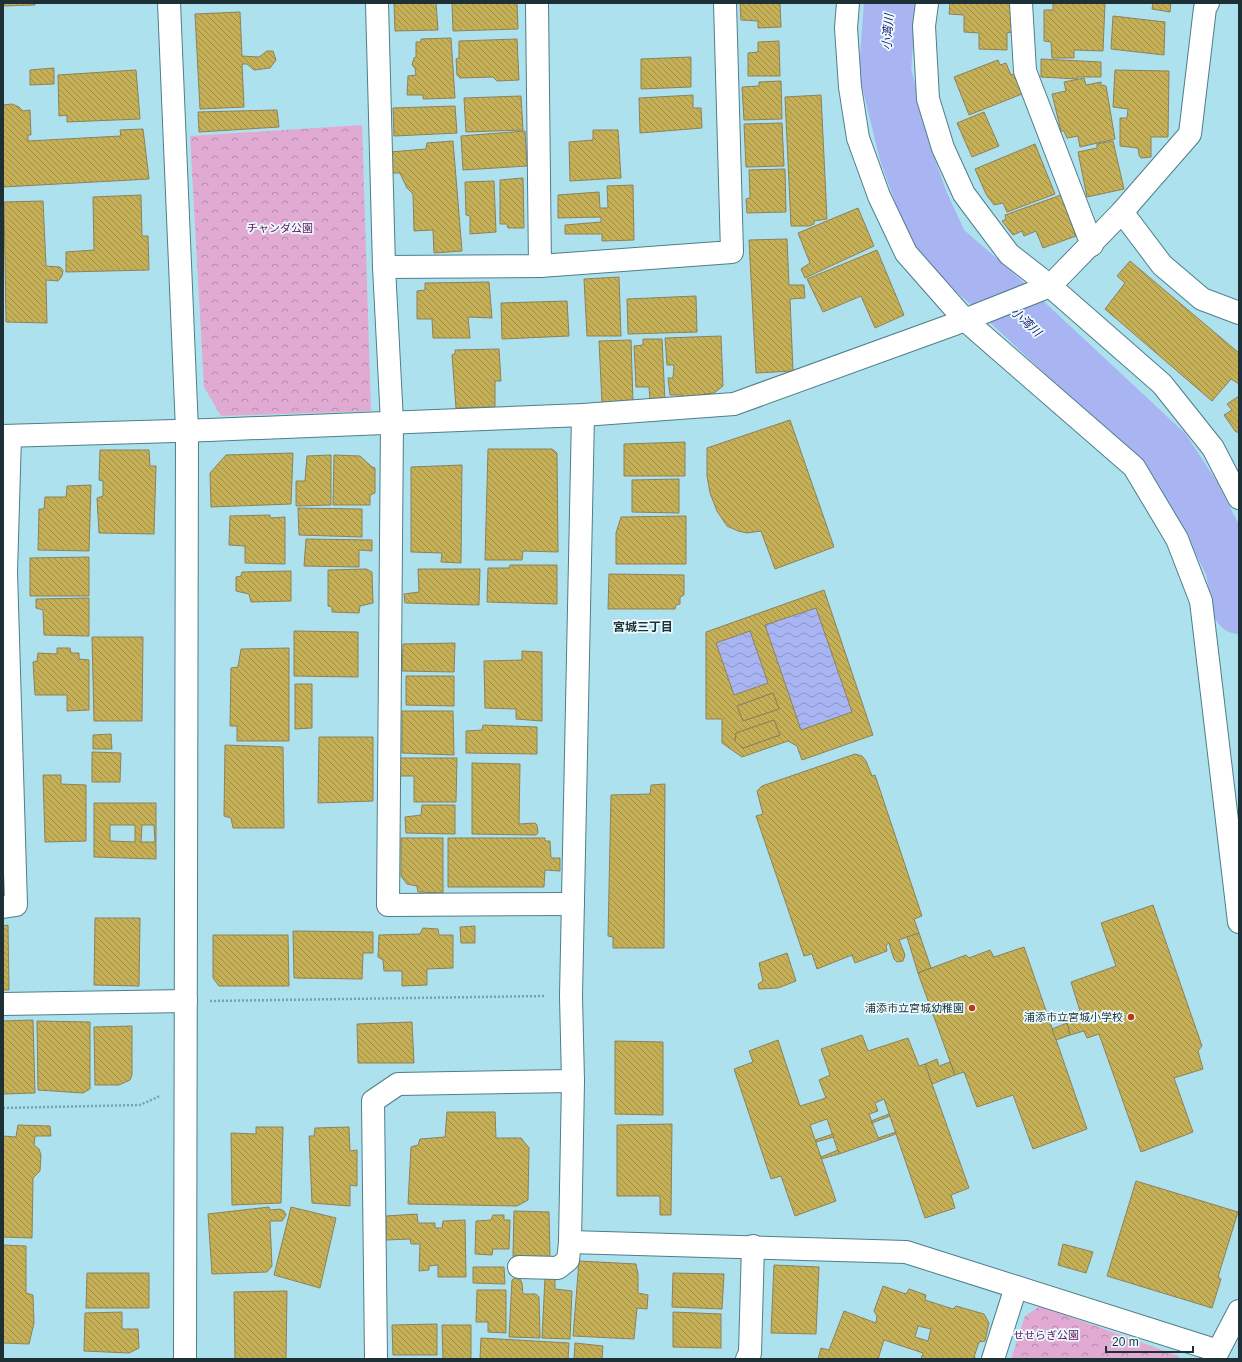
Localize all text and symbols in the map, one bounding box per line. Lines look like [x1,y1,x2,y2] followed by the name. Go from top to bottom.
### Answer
[880,12,896,50] water label: 小湾川
[247,222,313,234] park label: チャンダ公園
[1008,305,1045,341] water label: 小湾川
[613,620,673,634] district label: 宮城三丁目
[865,1002,964,1014] place label: 浦添市立宮城幼稚園
[967,1003,977,1013] marker: 浦添市立宮城幼稚園
[1024,1011,1123,1023] place label: 浦添市立宮城小学校
[1126,1012,1136,1022] marker: 浦添市立宮城小学校
[1106,1328,1193,1354] scale bar
[1013,1329,1079,1341] park label: せせらぎ公園
[1112,1335,1139,1349] text: 20 m

